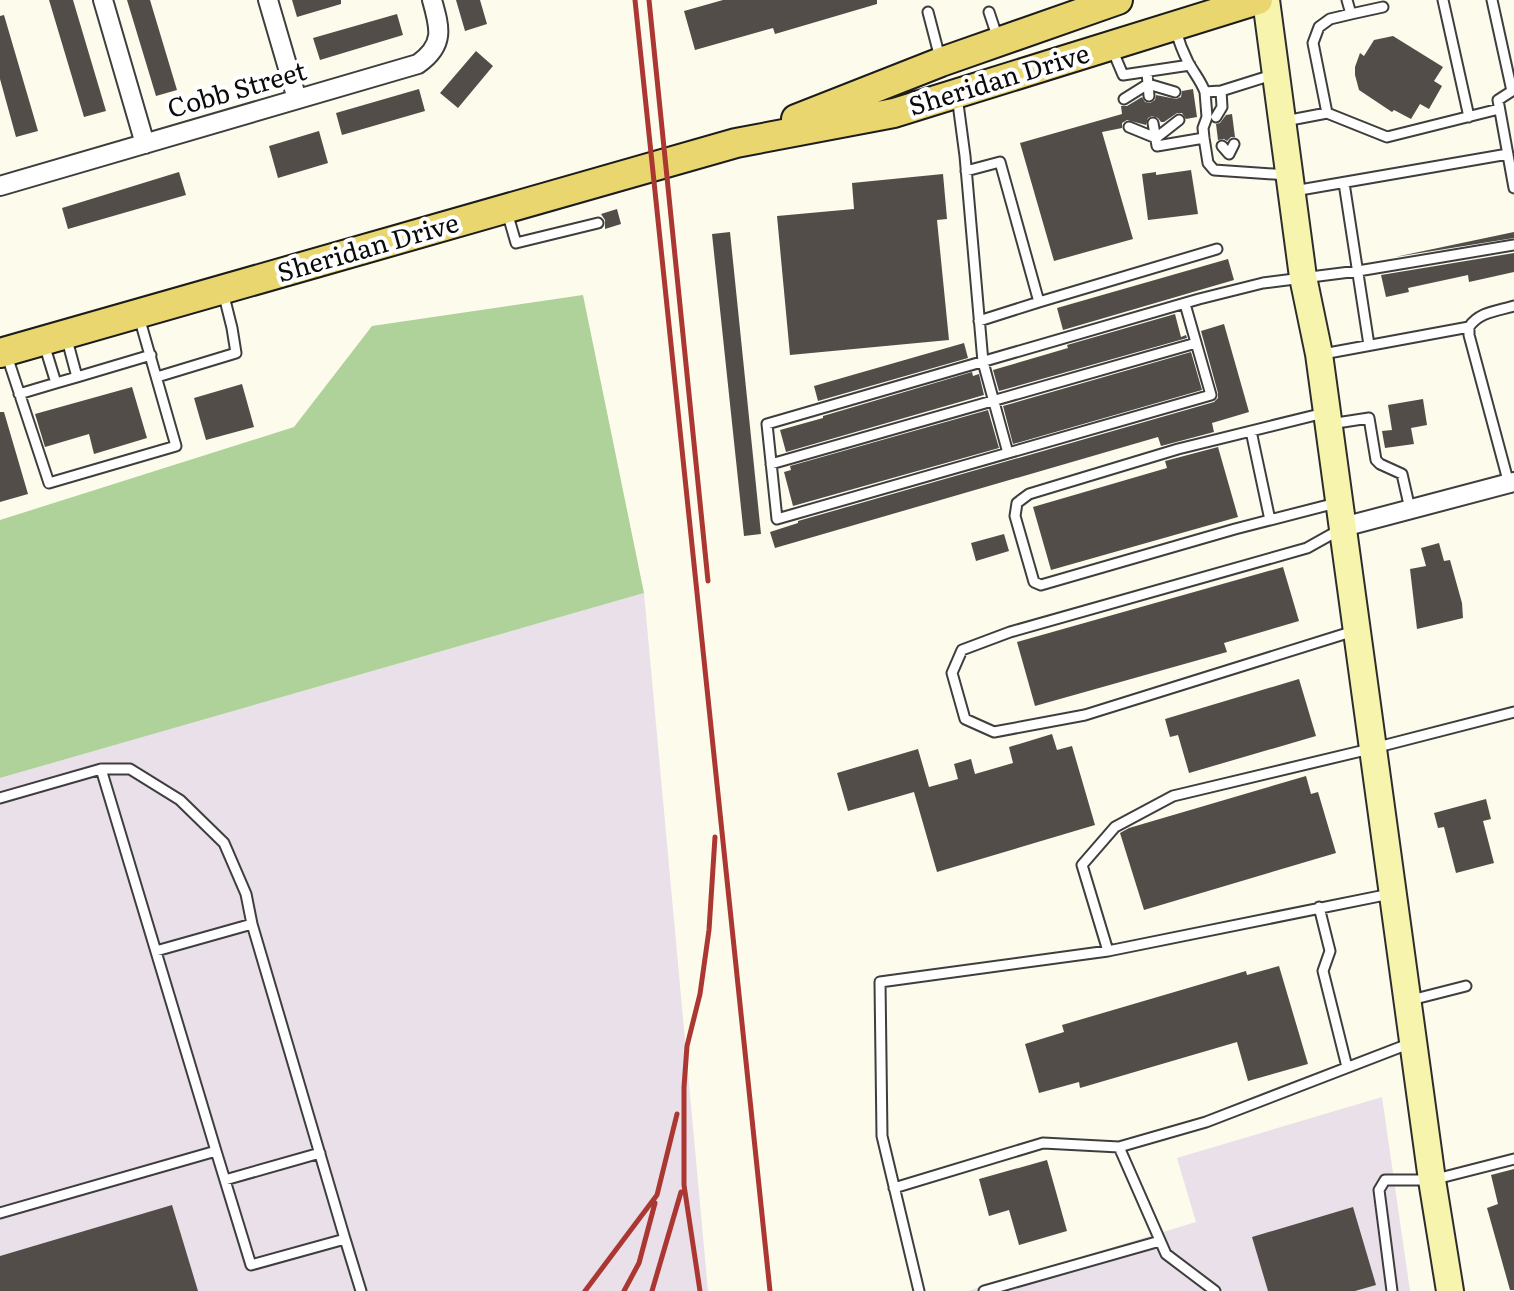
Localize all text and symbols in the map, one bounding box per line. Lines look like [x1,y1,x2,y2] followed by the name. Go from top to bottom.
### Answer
[903,32,1093,124] street label: Sheridan Drive
[162,49,311,126] street label: Cobb Street
[272,201,463,290] street label: Sheridan Drive

